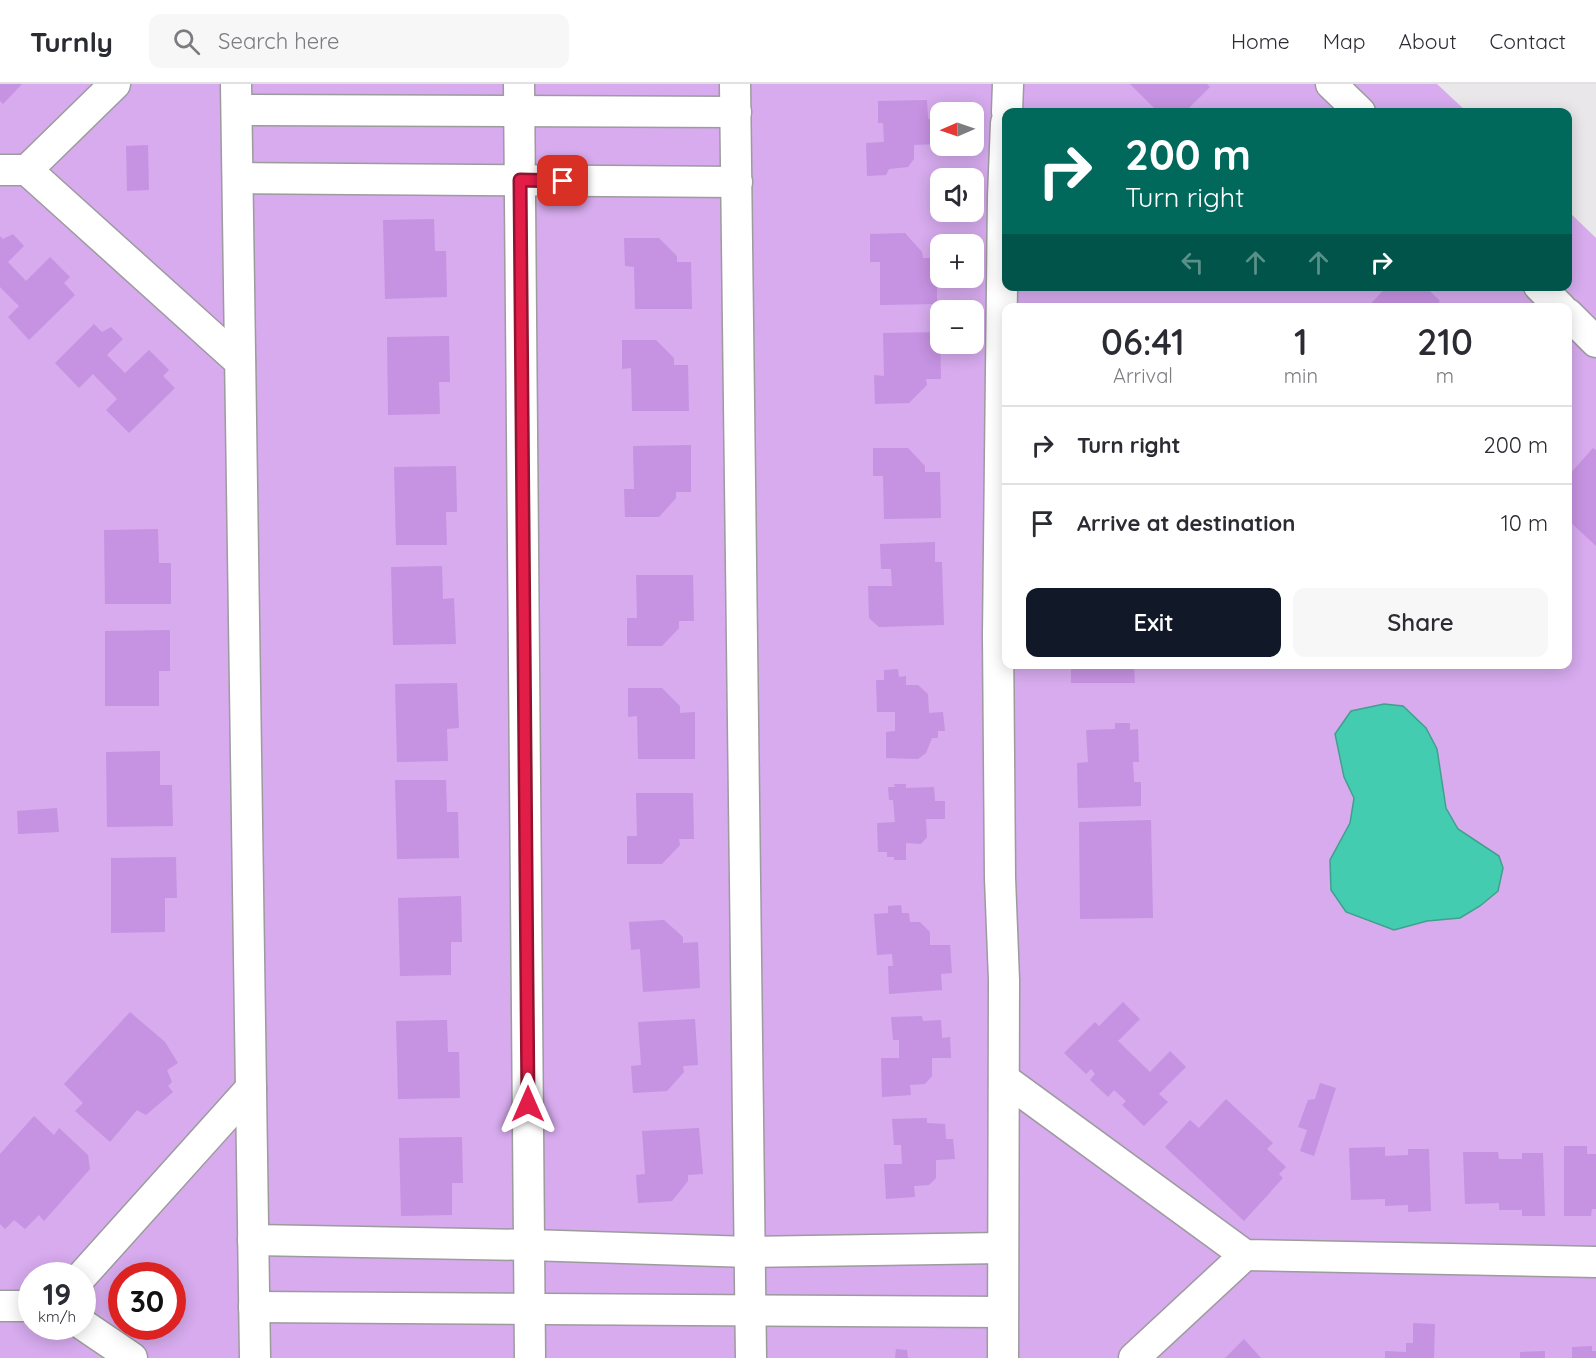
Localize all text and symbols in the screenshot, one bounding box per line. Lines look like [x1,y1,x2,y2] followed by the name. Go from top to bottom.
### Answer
[149,14,569,68] search box
[30,24,113,59] text: Turnly
[170,25,203,58] icon: search
[218,27,339,55] text: Search here
[1231,28,1290,54] text: Home
[1323,28,1366,54] text: Map
[1399,28,1457,54] text: About
[1490,28,1566,54] text: Contact
[930,102,984,156] north arrow
[930,102,984,354] map controls
[1125,128,1251,181] text: 200 m
[1026,132,1104,210] icon: right
[537,155,588,206] pin
[546,164,579,197] icon: arrive
[930,168,984,222] button: sound
[1125,180,1244,214] text: Turn right
[930,234,984,288] button: +
[1176,246,1209,279] icon: left
[1239,246,1272,279] icon: ahead
[1302,246,1335,279] icon: ahead
[1365,246,1398,279] icon: right
[930,300,984,354] button: −
[1101,319,1185,364] text: 06:41
[1294,319,1308,364] text: 1
[1417,319,1473,364] text: 210
[1113,363,1173,388] text: Arrival
[1284,363,1318,388] text: min
[1436,363,1454,388] text: m
[1026,429,1059,462] icon: right
[1077,431,1181,459] text: Turn right
[1484,431,1548,459] text: 200 m
[1026,507,1059,540] icon: arrive
[1077,509,1295,537] text: Arrive at destination
[1501,509,1548,537] text: 10 m
[1026,588,1281,657] button: Exit
[1293,588,1548,657] button: Share
[496,1072,560,1136] position arrow
[108,1262,186,1340] speed limit sign: 30
[43,1275,71,1313] text: 19
[38,1307,76,1326] text: km/h

